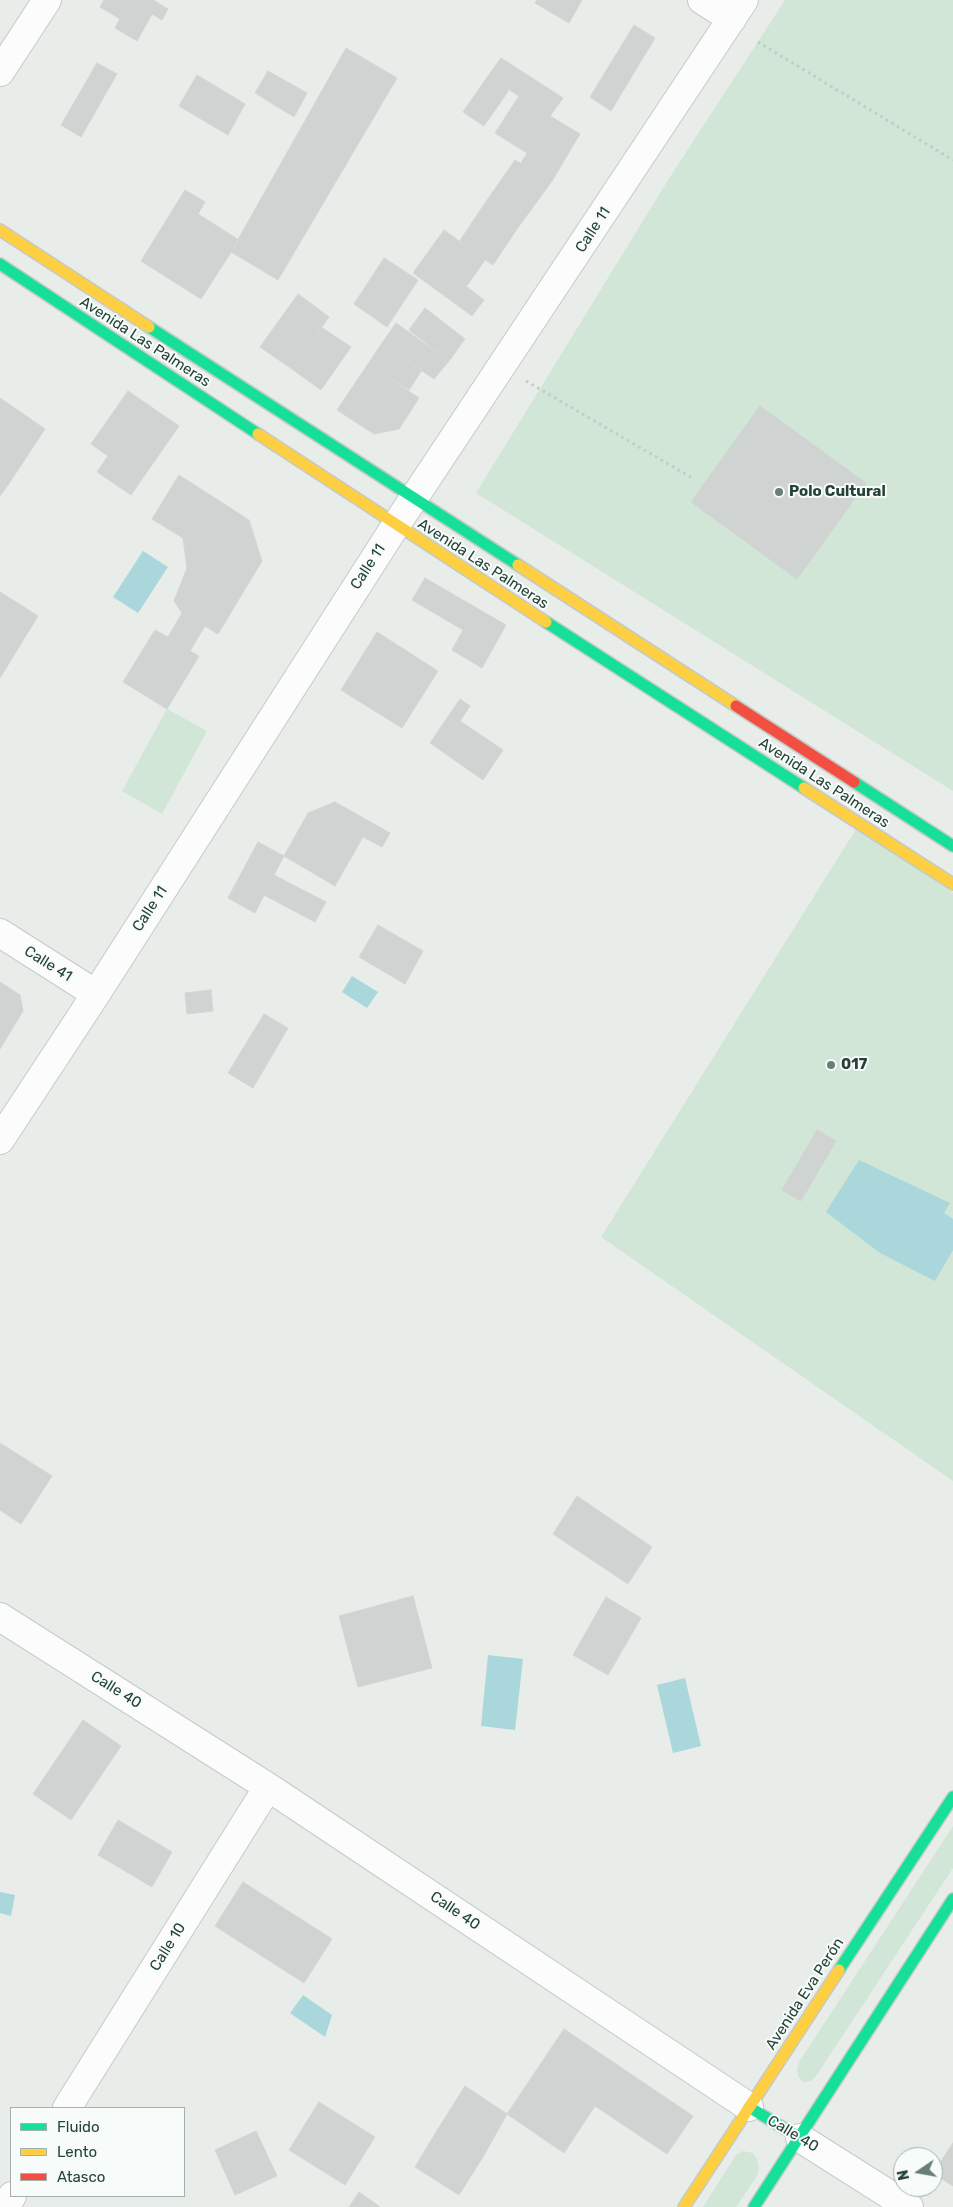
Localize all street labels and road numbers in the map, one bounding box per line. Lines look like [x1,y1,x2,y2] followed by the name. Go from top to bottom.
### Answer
[572,204,614,256] street label: Calle 11
[76,293,214,391] street label: Avenida Las Palmeras
[414,515,552,613] street label: Avenida Las Palmeras
[347,541,389,593] street label: Calle 11
[755,734,893,832] street label: Avenida Las Palmeras
[129,883,171,935] street label: Calle 11
[21,942,75,986] street label: Calle 41
[87,1667,145,1713] street label: Calle 40
[427,1888,483,1934] street label: Calle 40
[146,1920,190,1974] street label: Calle 10
[762,1935,848,2053] street label: Avenida Eva Perón
[764,2112,822,2156] street label: Calle 40

